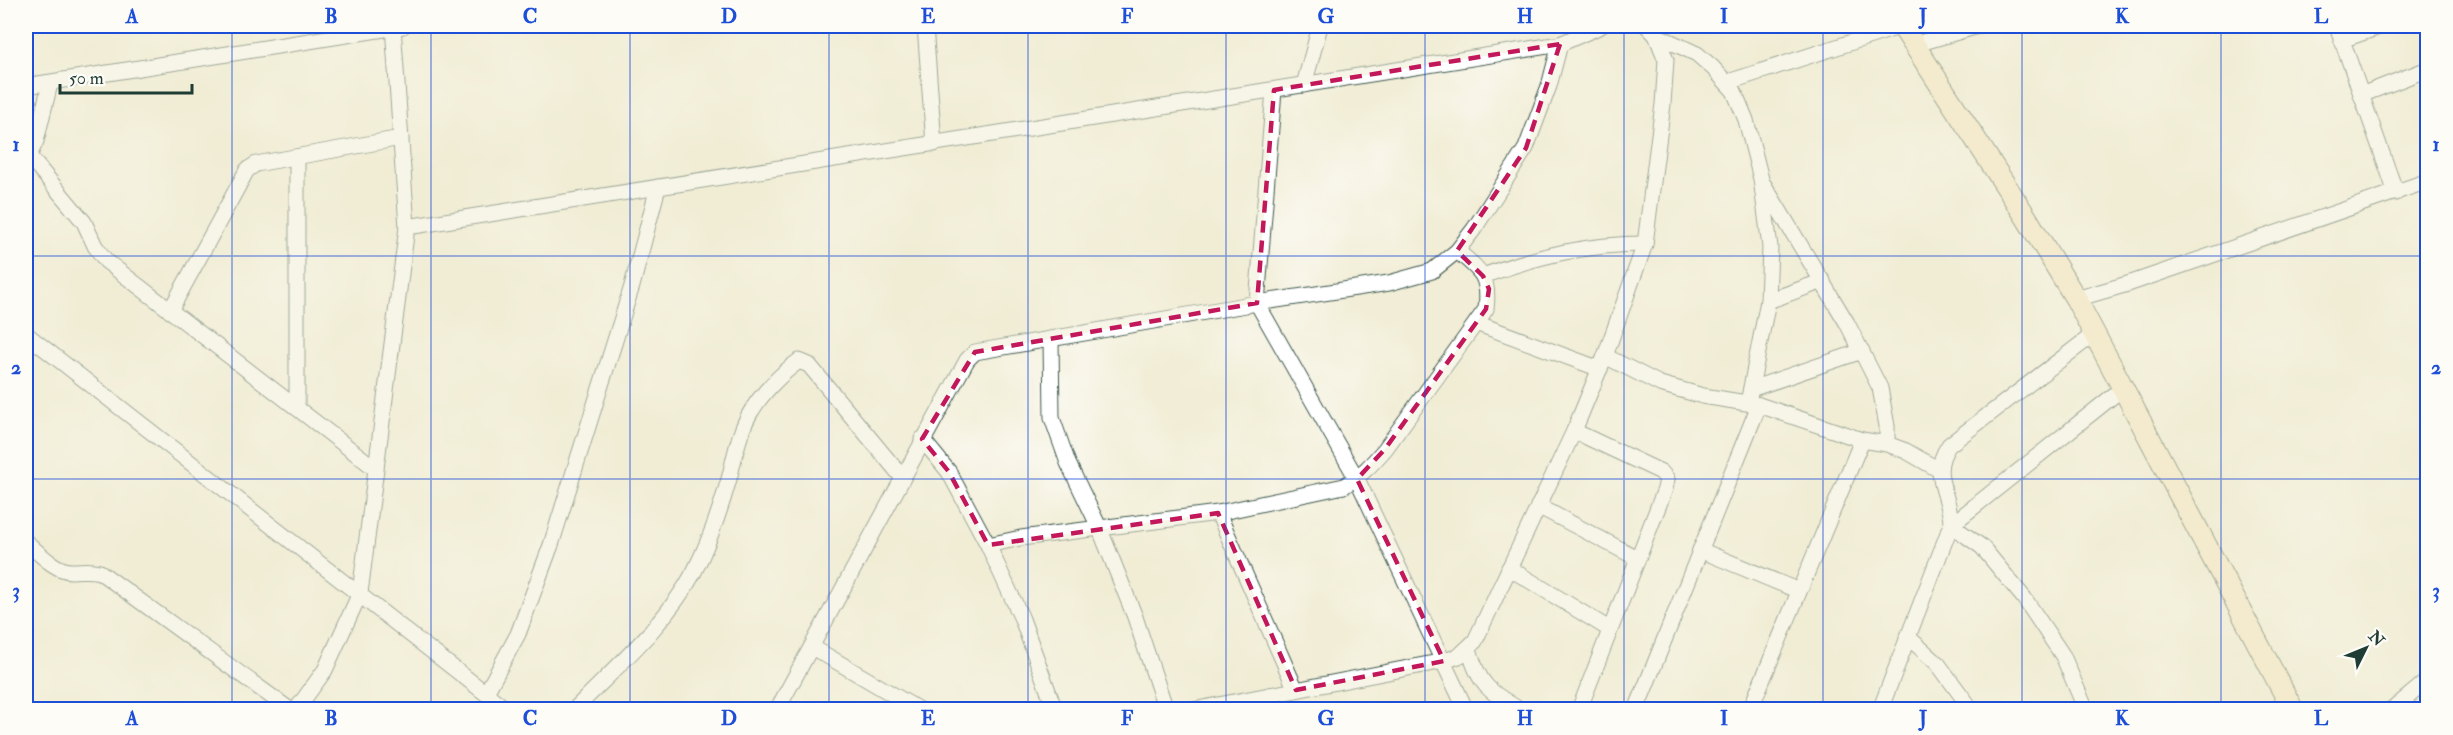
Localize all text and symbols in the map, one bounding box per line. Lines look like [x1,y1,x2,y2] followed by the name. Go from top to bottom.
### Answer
[125,4,139,29] text: A
[324,4,338,29] text: B
[523,4,537,29] text: C
[721,4,737,29] text: D
[921,4,936,29] text: E
[1121,4,1134,29] text: F
[1318,4,1335,29] text: G
[1517,4,1533,29] text: H
[1720,4,1728,29] text: I
[1918,4,1927,29] text: J
[2115,4,2130,29] text: K
[2314,4,2329,29] text: L
[60,57,192,95] scale bar
[69,67,104,90] text: 50 m
[12,132,20,157] text: 1
[2432,132,2440,157] text: 1
[11,355,21,380] text: 2
[2431,355,2441,380] text: 2
[12,578,20,603] text: 3
[2432,578,2440,603] text: 3
[2336,618,2396,678] north arrow
[2363,626,2389,651] text: N
[125,706,139,731] text: A
[324,706,338,731] text: B
[523,706,537,731] text: C
[721,706,737,731] text: D
[921,706,936,731] text: E
[1121,706,1134,731] text: F
[1318,706,1335,731] text: G
[1517,706,1533,731] text: H
[1720,706,1728,731] text: I
[1918,706,1927,731] text: J
[2115,706,2130,731] text: K
[2314,706,2329,731] text: L

